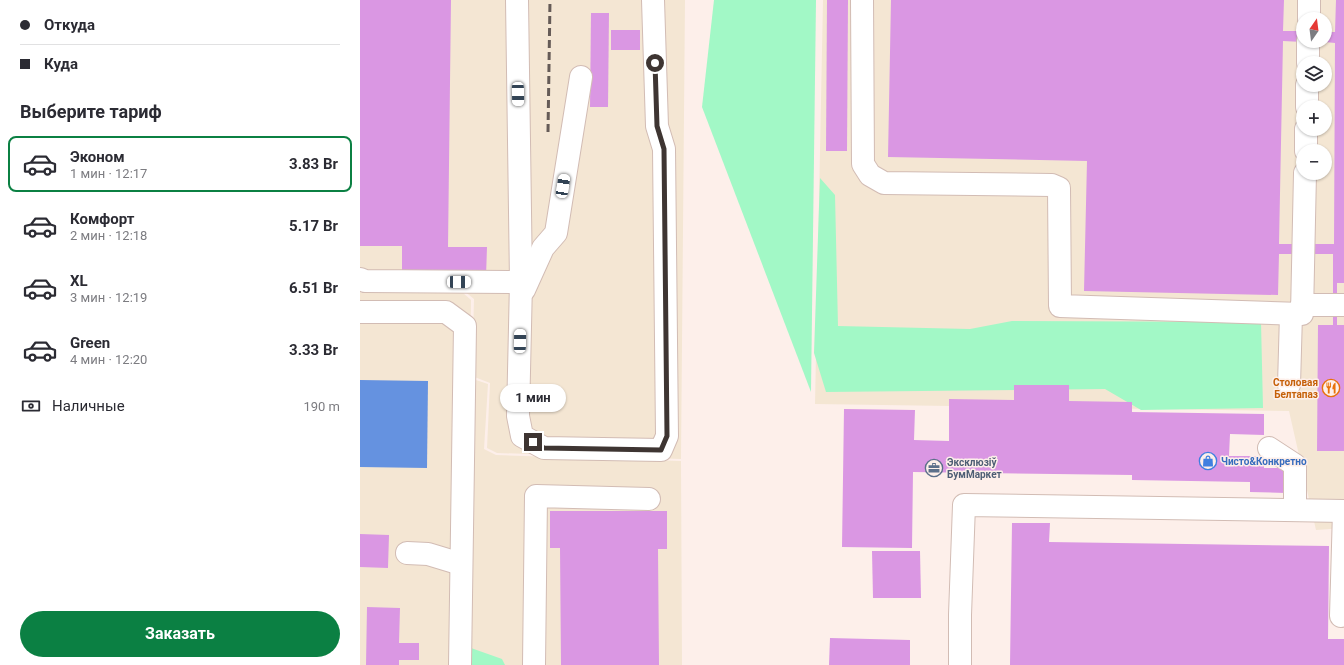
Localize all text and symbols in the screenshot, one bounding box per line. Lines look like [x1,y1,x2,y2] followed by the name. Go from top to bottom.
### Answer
[1296,12,1332,48] north arrow
[1296,12,1332,180] map controls
[44,16,95,34] text: Откуда
[646,54,664,72] route start
[44,55,78,73] text: Куда
[1296,56,1332,92] button: layers
[512,82,524,106] car
[1296,100,1332,136] button: +
[20,101,162,122] text: Выберите тариф
[1296,144,1332,180] button: −
[22,146,58,182] icon: car
[70,148,125,166] text: Эконом
[289,155,338,173] text: 3.83 Br
[70,166,147,181] text: 1 мин · 12:17
[555,173,571,199] car
[22,208,58,244] icon: car
[70,210,134,228] text: Комфорт
[289,217,338,235] text: 5.17 Br
[70,228,147,243] text: 2 мин · 12:18
[22,270,58,306] icon: car
[70,272,88,290] text: XL
[447,276,471,288] car
[289,279,338,297] text: 6.51 Br
[70,290,147,305] text: 3 мин · 12:19
[514,329,526,353] car
[22,332,58,368] icon: car
[70,334,110,352] text: Green
[289,341,338,359] text: 3.33 Br
[70,352,147,367] text: 4 мин · 12:20
[1273,377,1318,400] place label: Столовая Белтапаз
[1321,378,1341,398] restaurant icon: Столовая Белтапаз
[500,384,566,412] callout: 1 мин
[515,390,551,405] text: 1 мин
[20,395,42,417] icon: cash
[52,397,125,415] text: Наличные
[303,399,340,414] text: 190 m
[524,433,542,451] route end
[1198,451,1218,471] shop icon: Чисто&Конкретно
[1221,456,1307,467] place label: Чисто&Конкретно
[947,457,1002,480] place label: Эксклюзіў БумМаркет
[924,458,944,478] office icon: Эксклюзіў БумМаркет
[20,611,340,657] button: Заказать

